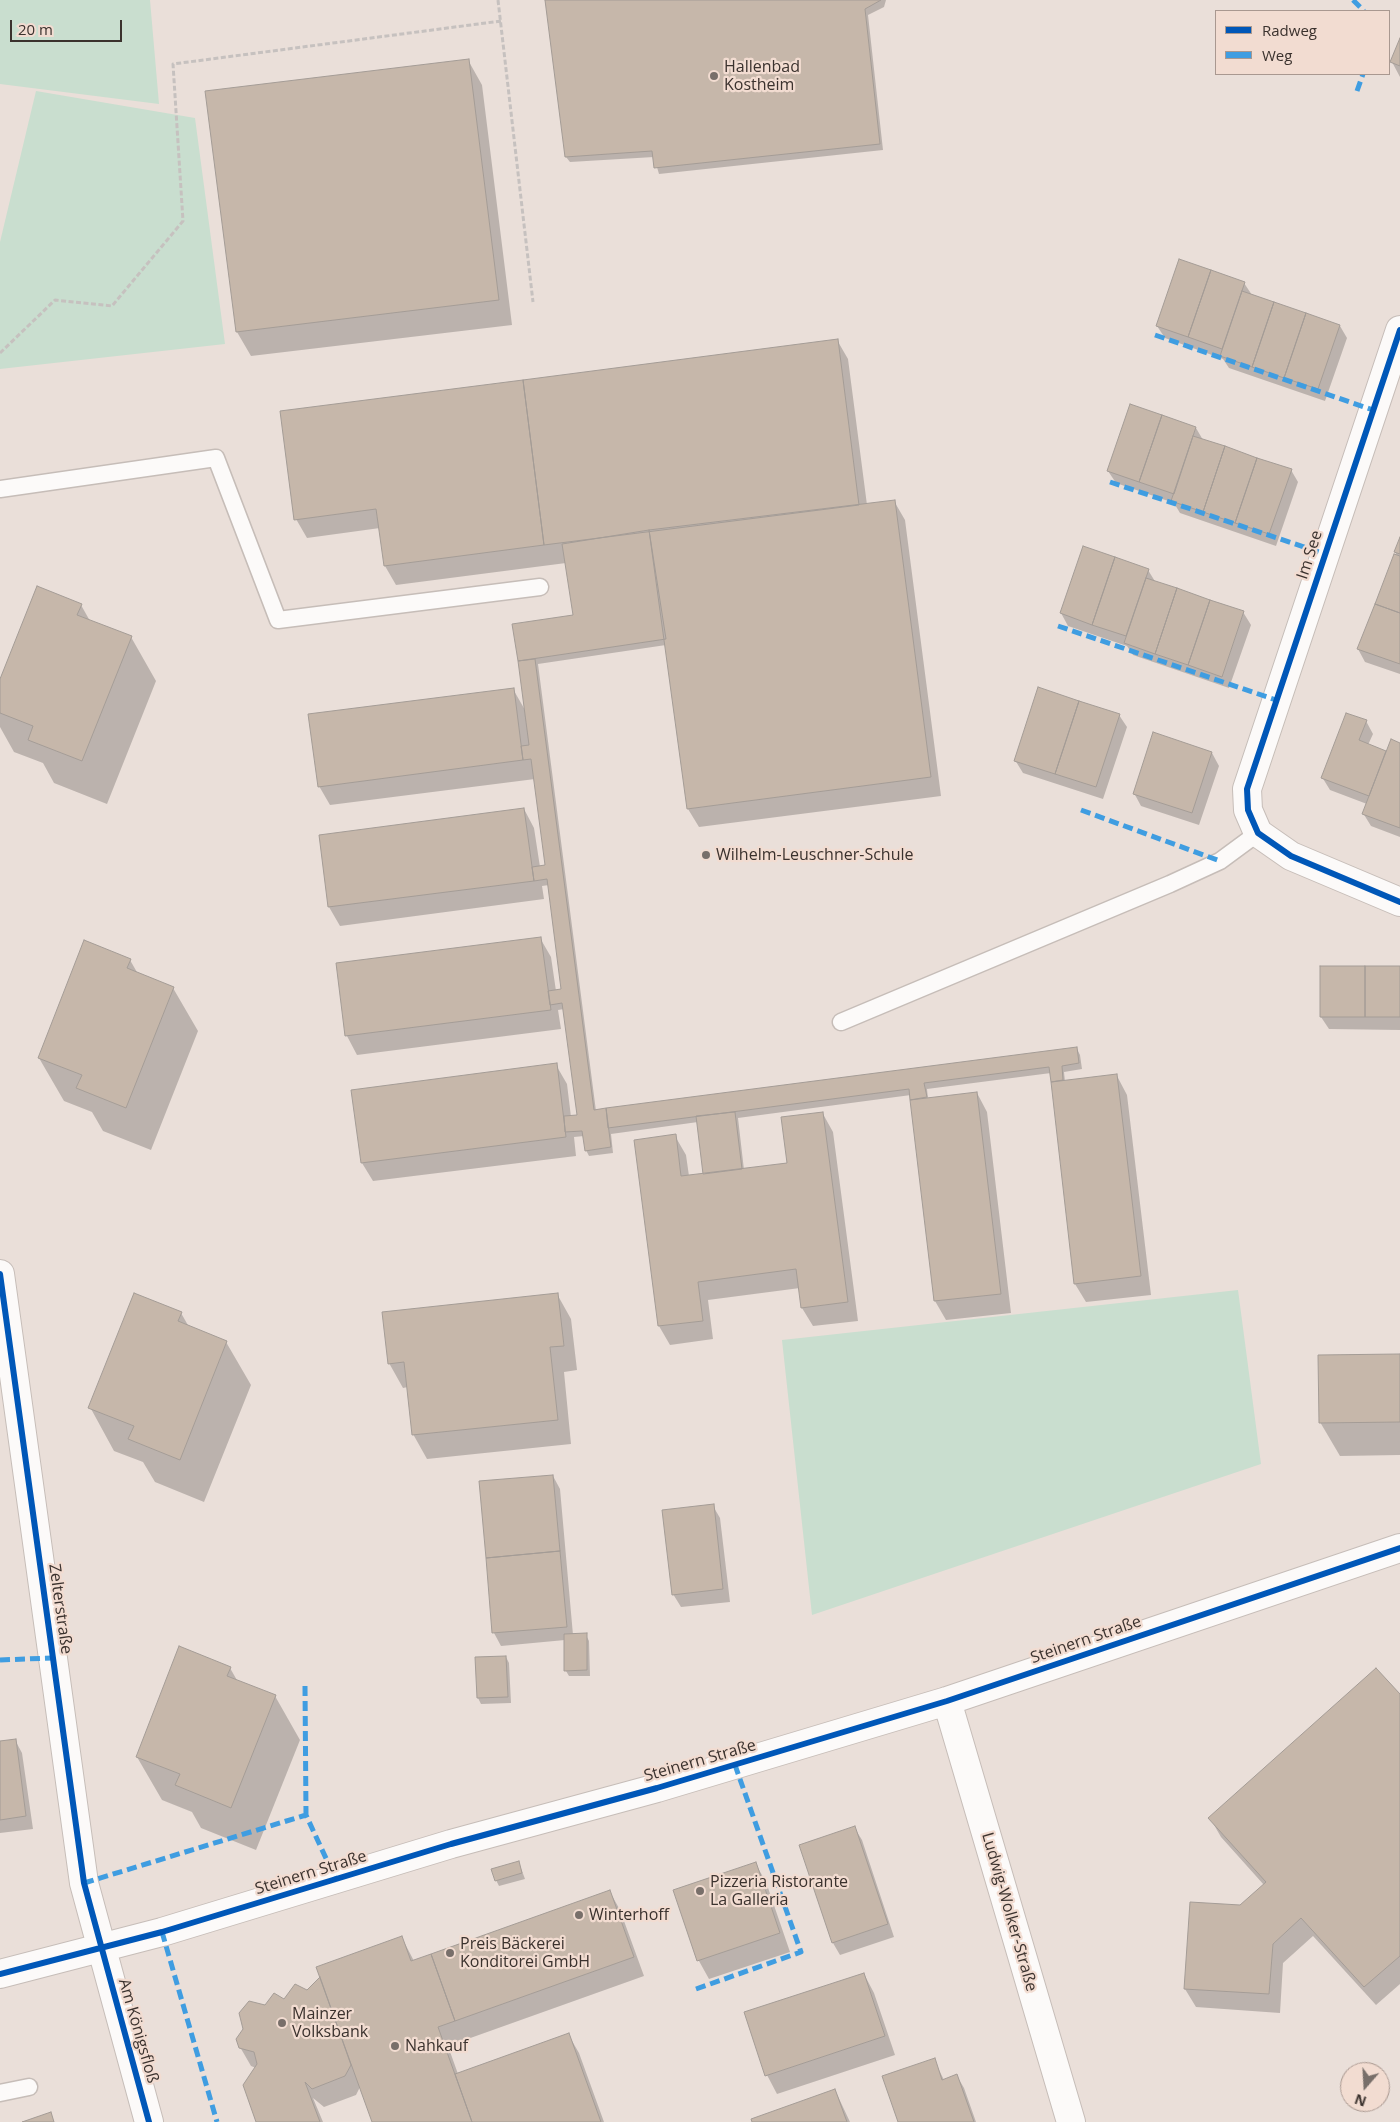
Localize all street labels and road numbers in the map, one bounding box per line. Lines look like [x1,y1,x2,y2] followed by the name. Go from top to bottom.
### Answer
[1293,528,1327,582] street label: Im See
[44,1563,76,1655] street label: Zelterstraße
[1028,1612,1144,1668] street label: Steinern Straße
[642,1736,758,1786] street label: Steinern Straße
[977,1830,1041,1994] street label: Ludwig-Wolker-Straße
[253,1847,369,1899] street label: Steinern Straße
[114,1977,162,2085] street label: Am Königsfloß

